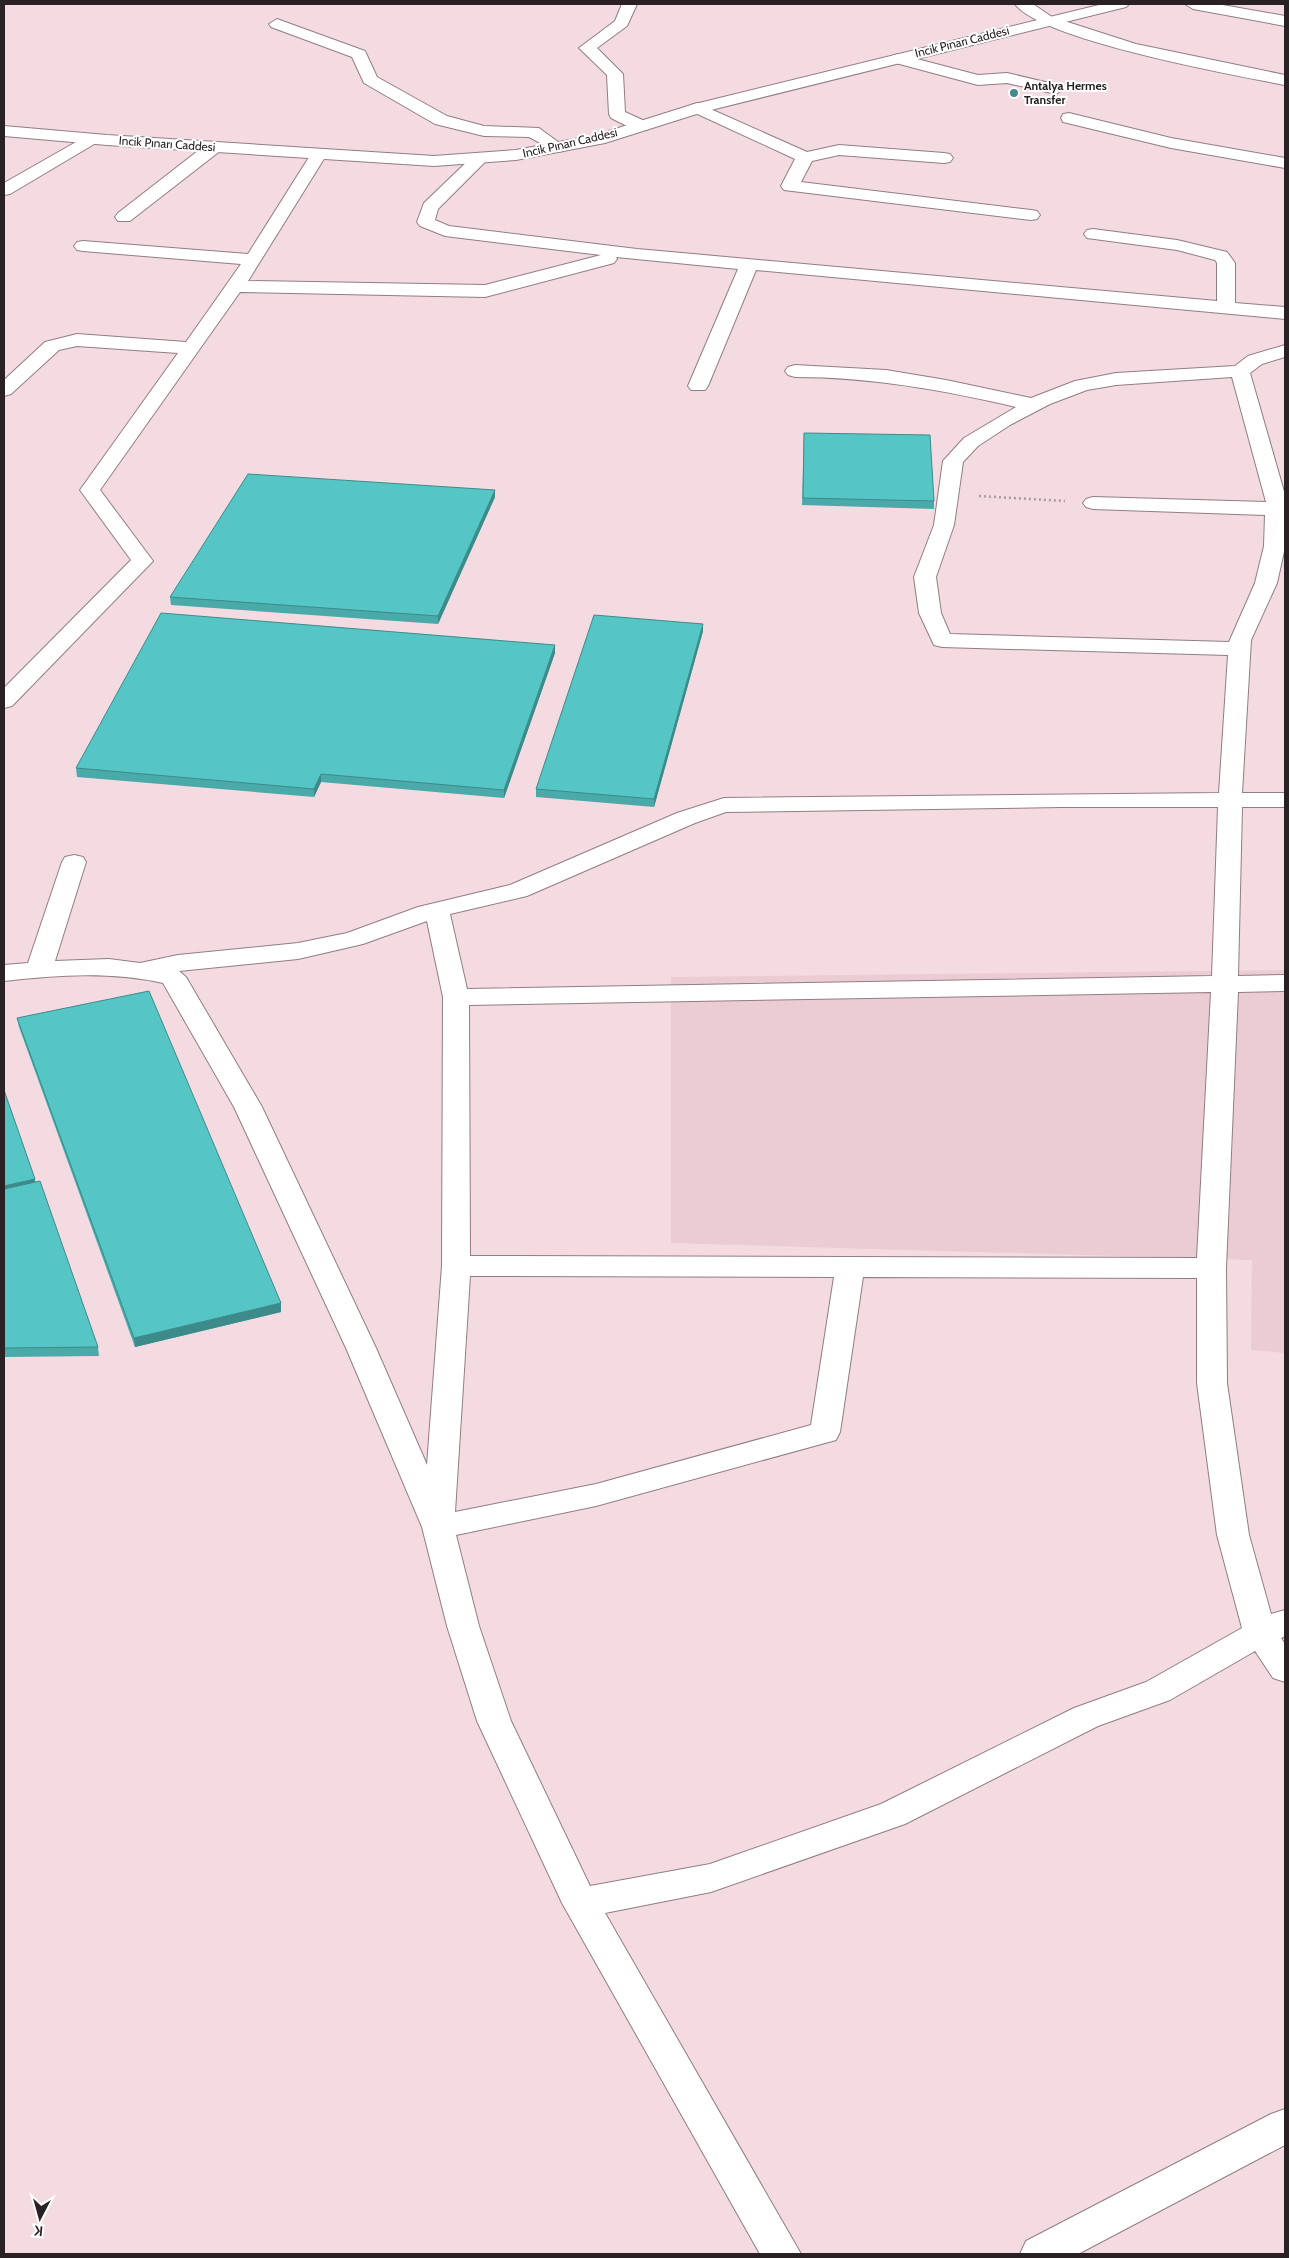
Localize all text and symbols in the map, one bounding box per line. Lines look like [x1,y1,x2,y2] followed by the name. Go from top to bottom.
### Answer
[913,23,1011,60] street label: Incik Pınarı Caddesi
[1024,78,1107,107] place label: Antalya Hermes Transfer
[1008,87,1020,99] marker: Antalya Hermes Transfer
[521,124,619,161] street label: Incik Pınarı Caddesi
[118,133,216,154] street label: Incik Pınarı Caddesi
[15,2193,65,2243] north arrow
[33,2221,44,2240] text: K

